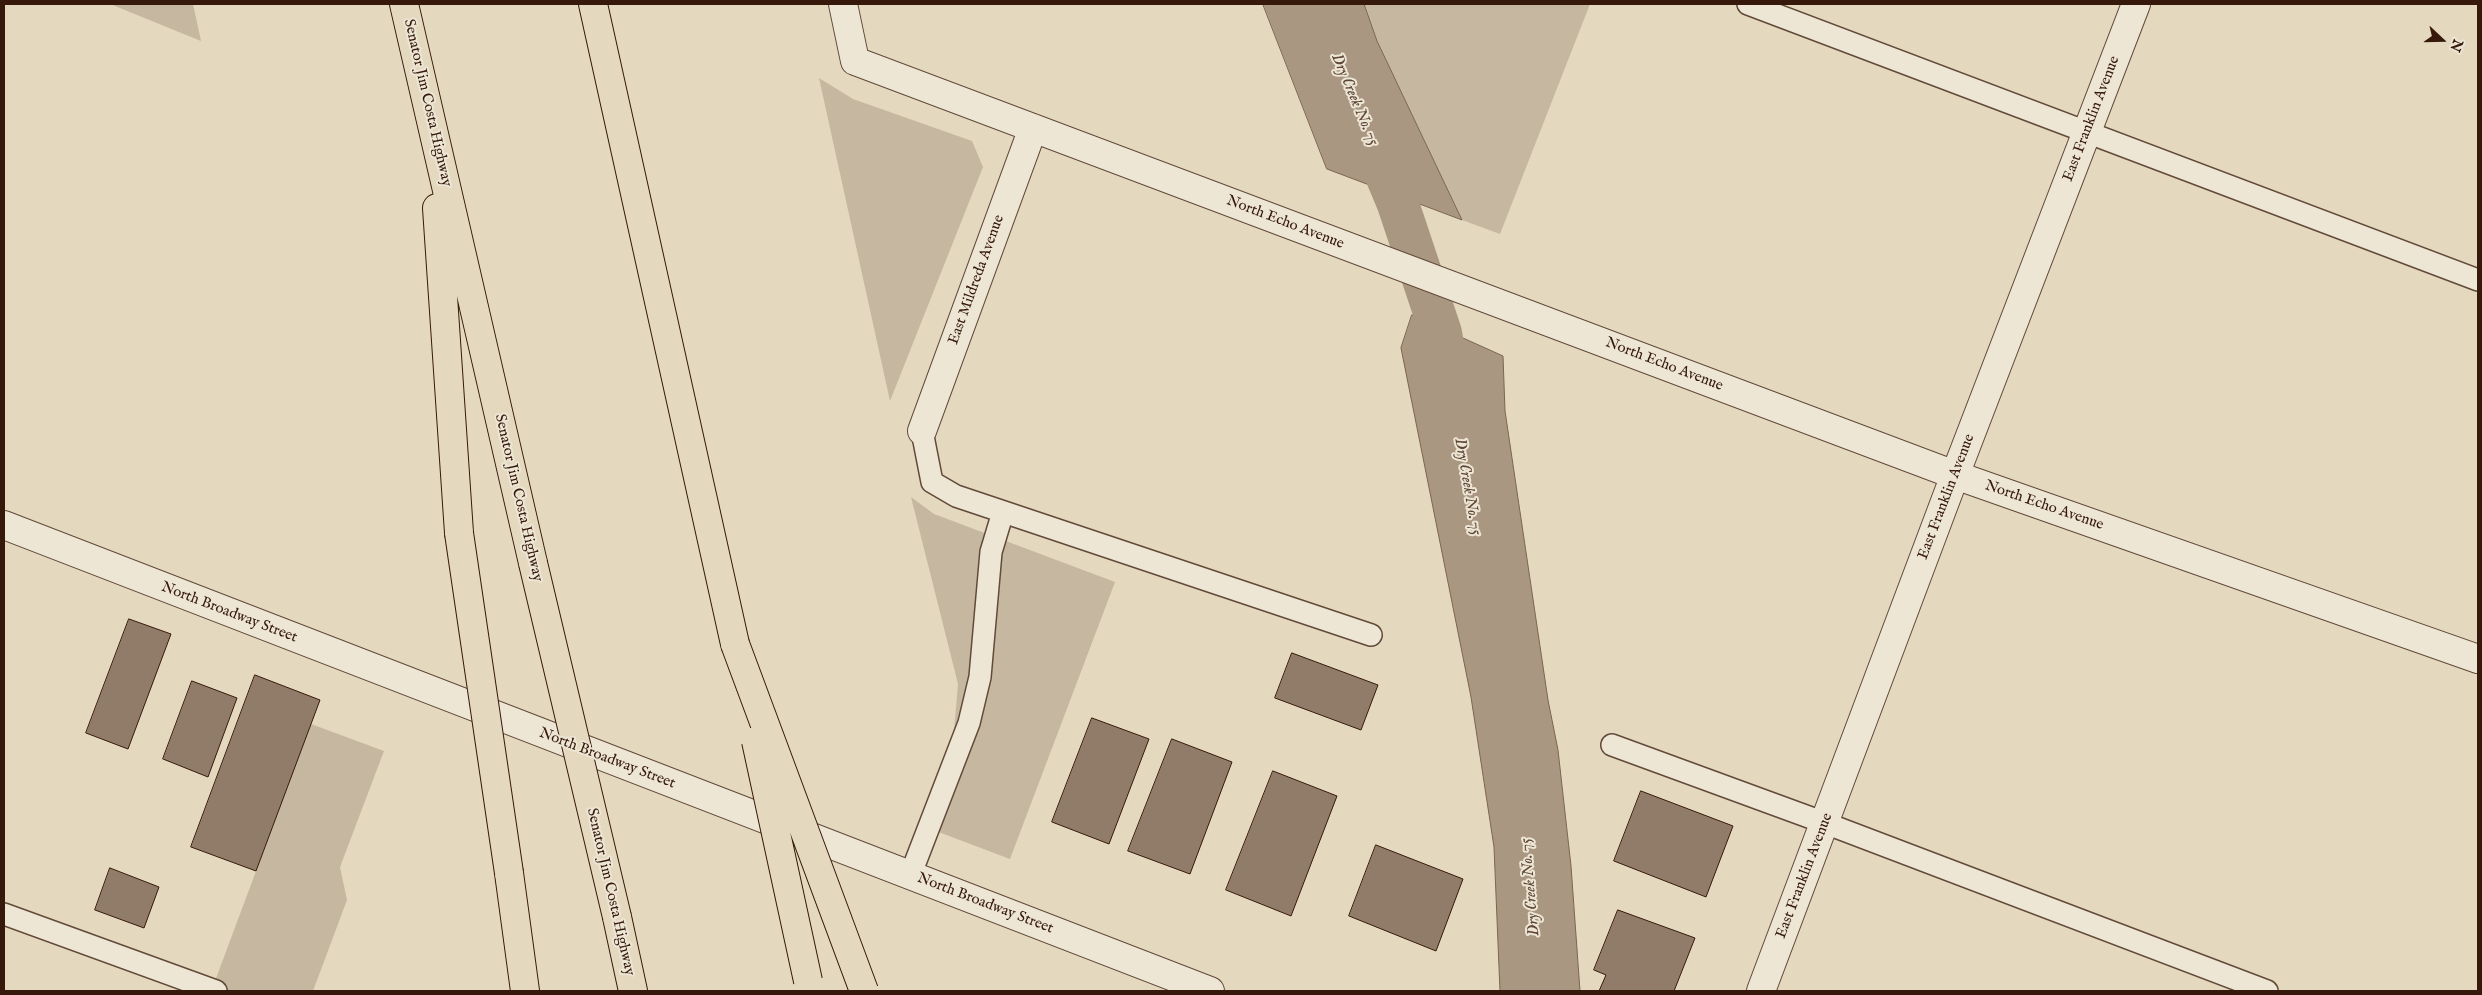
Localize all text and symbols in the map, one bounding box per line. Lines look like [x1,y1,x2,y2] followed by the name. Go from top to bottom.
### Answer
[2417,15,2467,65] north arrow
[399,18,455,188] street label: Senator Jim Costa Highway
[2445,36,2467,54] text: N
[1326,51,1382,149] water label: Dry Creek No. 75
[2060,54,2124,184] street label: East Franklin Avenue
[1224,192,1346,254] street label: North Echo Avenue
[945,213,1009,347] street label: East Mildreda Avenue
[1603,334,1725,396] street label: North Echo Avenue
[490,413,546,583] street label: Senator Jim Costa Highway
[1915,432,1979,562] street label: East Franklin Avenue
[1449,437,1485,537] water label: Dry Creek No. 75
[1982,477,2106,535] street label: North Echo Avenue
[158,579,300,647] street label: North Broadway Street
[536,725,678,793] street label: North Broadway Street
[582,807,638,977] street label: Senator Jim Costa Highway
[1773,811,1837,941] street label: East Franklin Avenue
[1517,837,1545,937] water label: Dry Creek No. 75
[914,870,1056,938] street label: North Broadway Street

